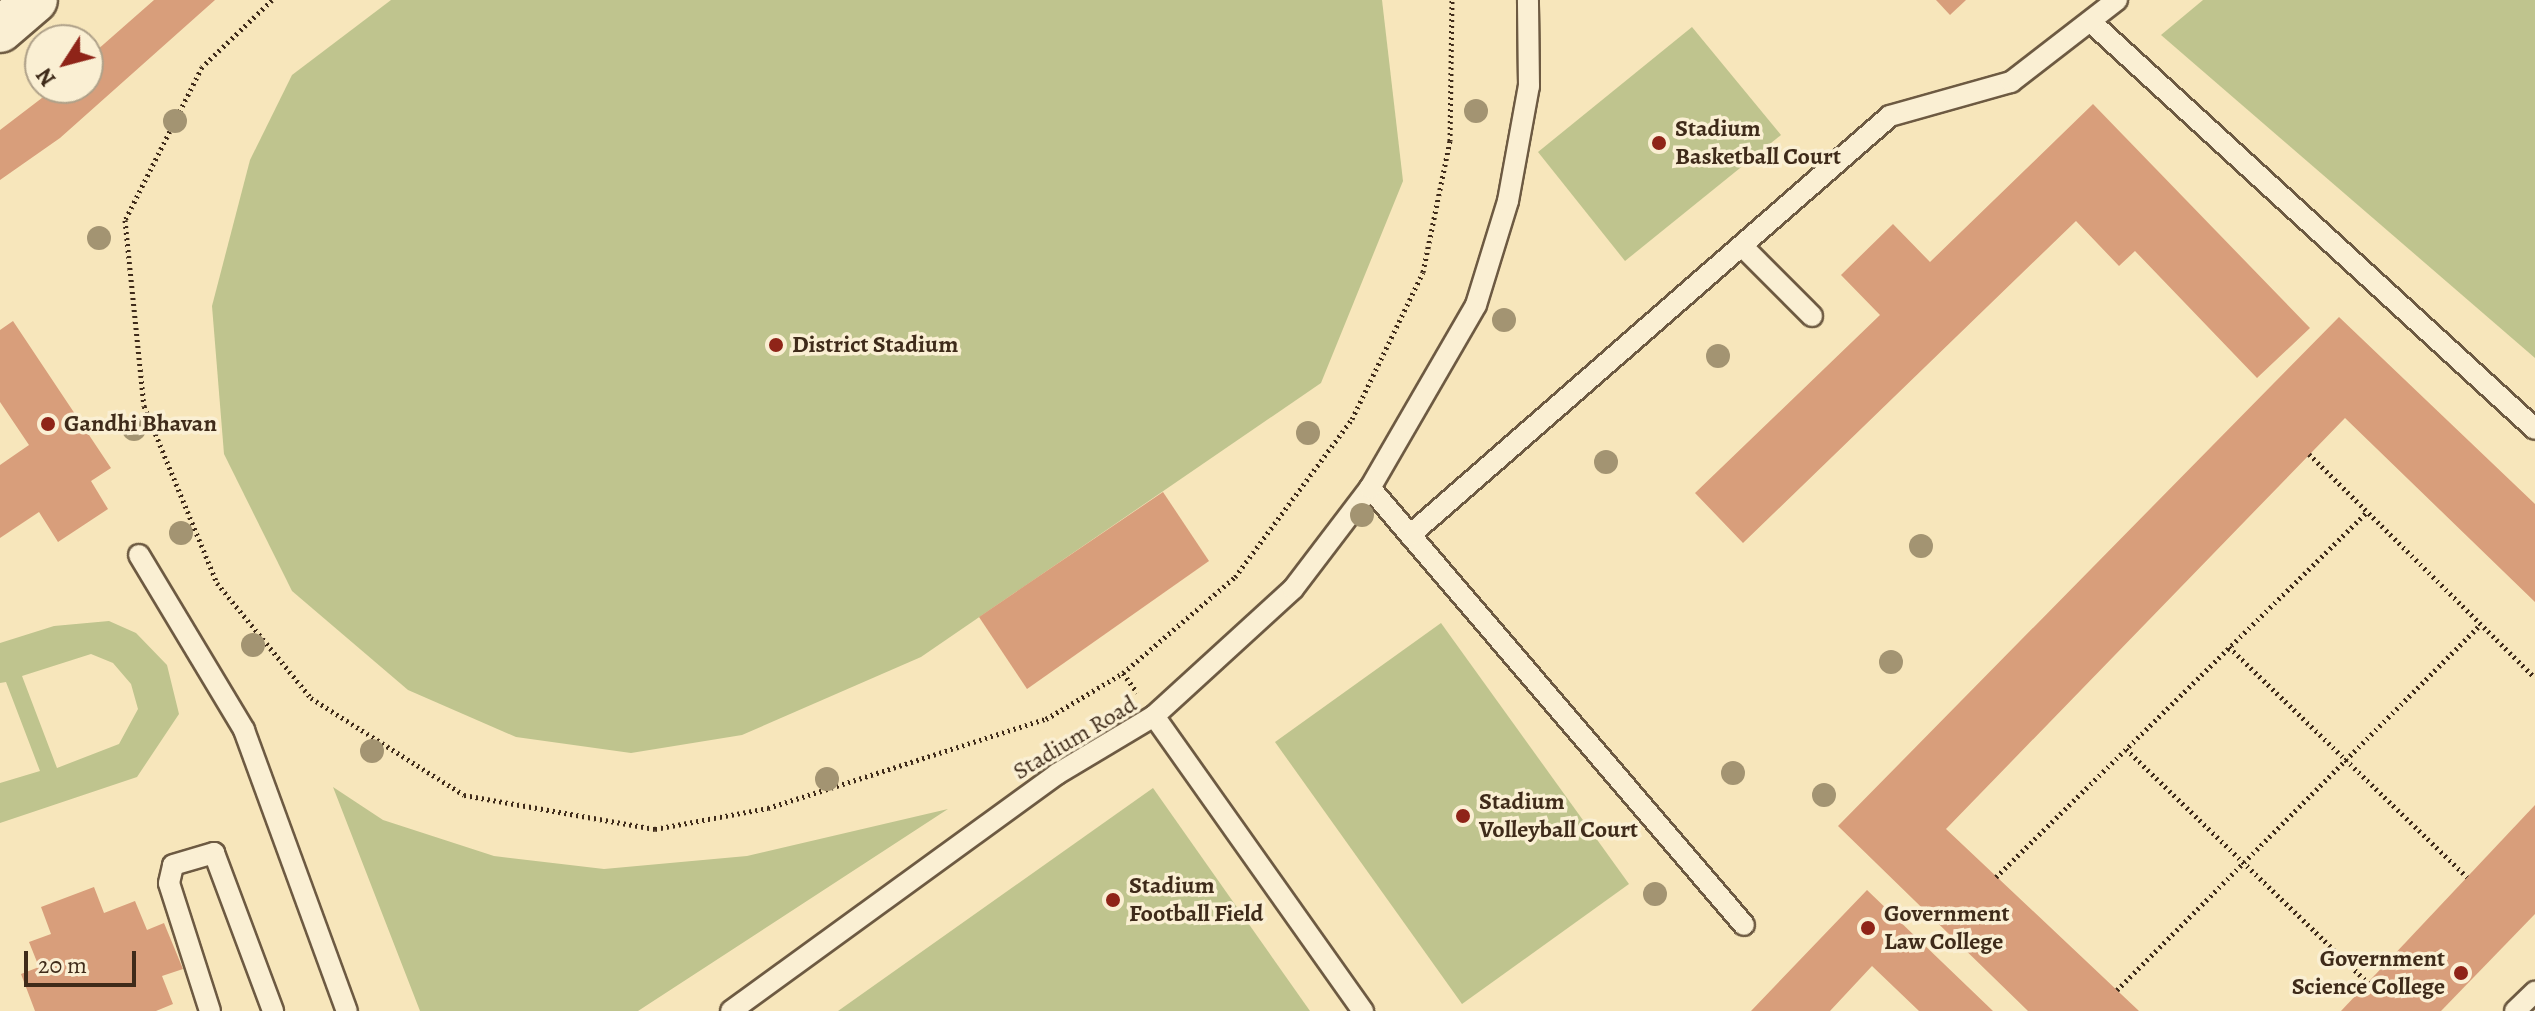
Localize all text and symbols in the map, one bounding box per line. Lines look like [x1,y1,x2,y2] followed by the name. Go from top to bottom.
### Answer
[24,24,104,104] north arrow
[29,62,63,92] text: N
[1675,115,1841,171] place label: Stadium Basketball Court
[1650,134,1668,152] marker: Stadium Basketball Court
[792,331,958,359] place label: District Stadium
[767,336,785,354] marker: District Stadium
[64,410,217,438] place label: Gandhi Bhavan
[39,415,57,433] marker: Gandhi Bhavan
[1008,690,1142,786] street label: Stadium Road
[1479,788,1638,844] place label: Stadium Volleyball Court
[1454,807,1472,825] marker: Stadium Volleyball Court
[1129,872,1264,928] place label: Stadium Football Field
[1104,891,1122,909] marker: Stadium Football Field
[1884,900,2009,956] place label: Government Law College
[1859,919,1877,937] marker: Government Law College
[28,935,140,985] scale bar
[2292,945,2445,1001] place label: Government Science College
[38,949,87,981] text: 20 m
[2452,964,2470,982] marker: Government Science College

